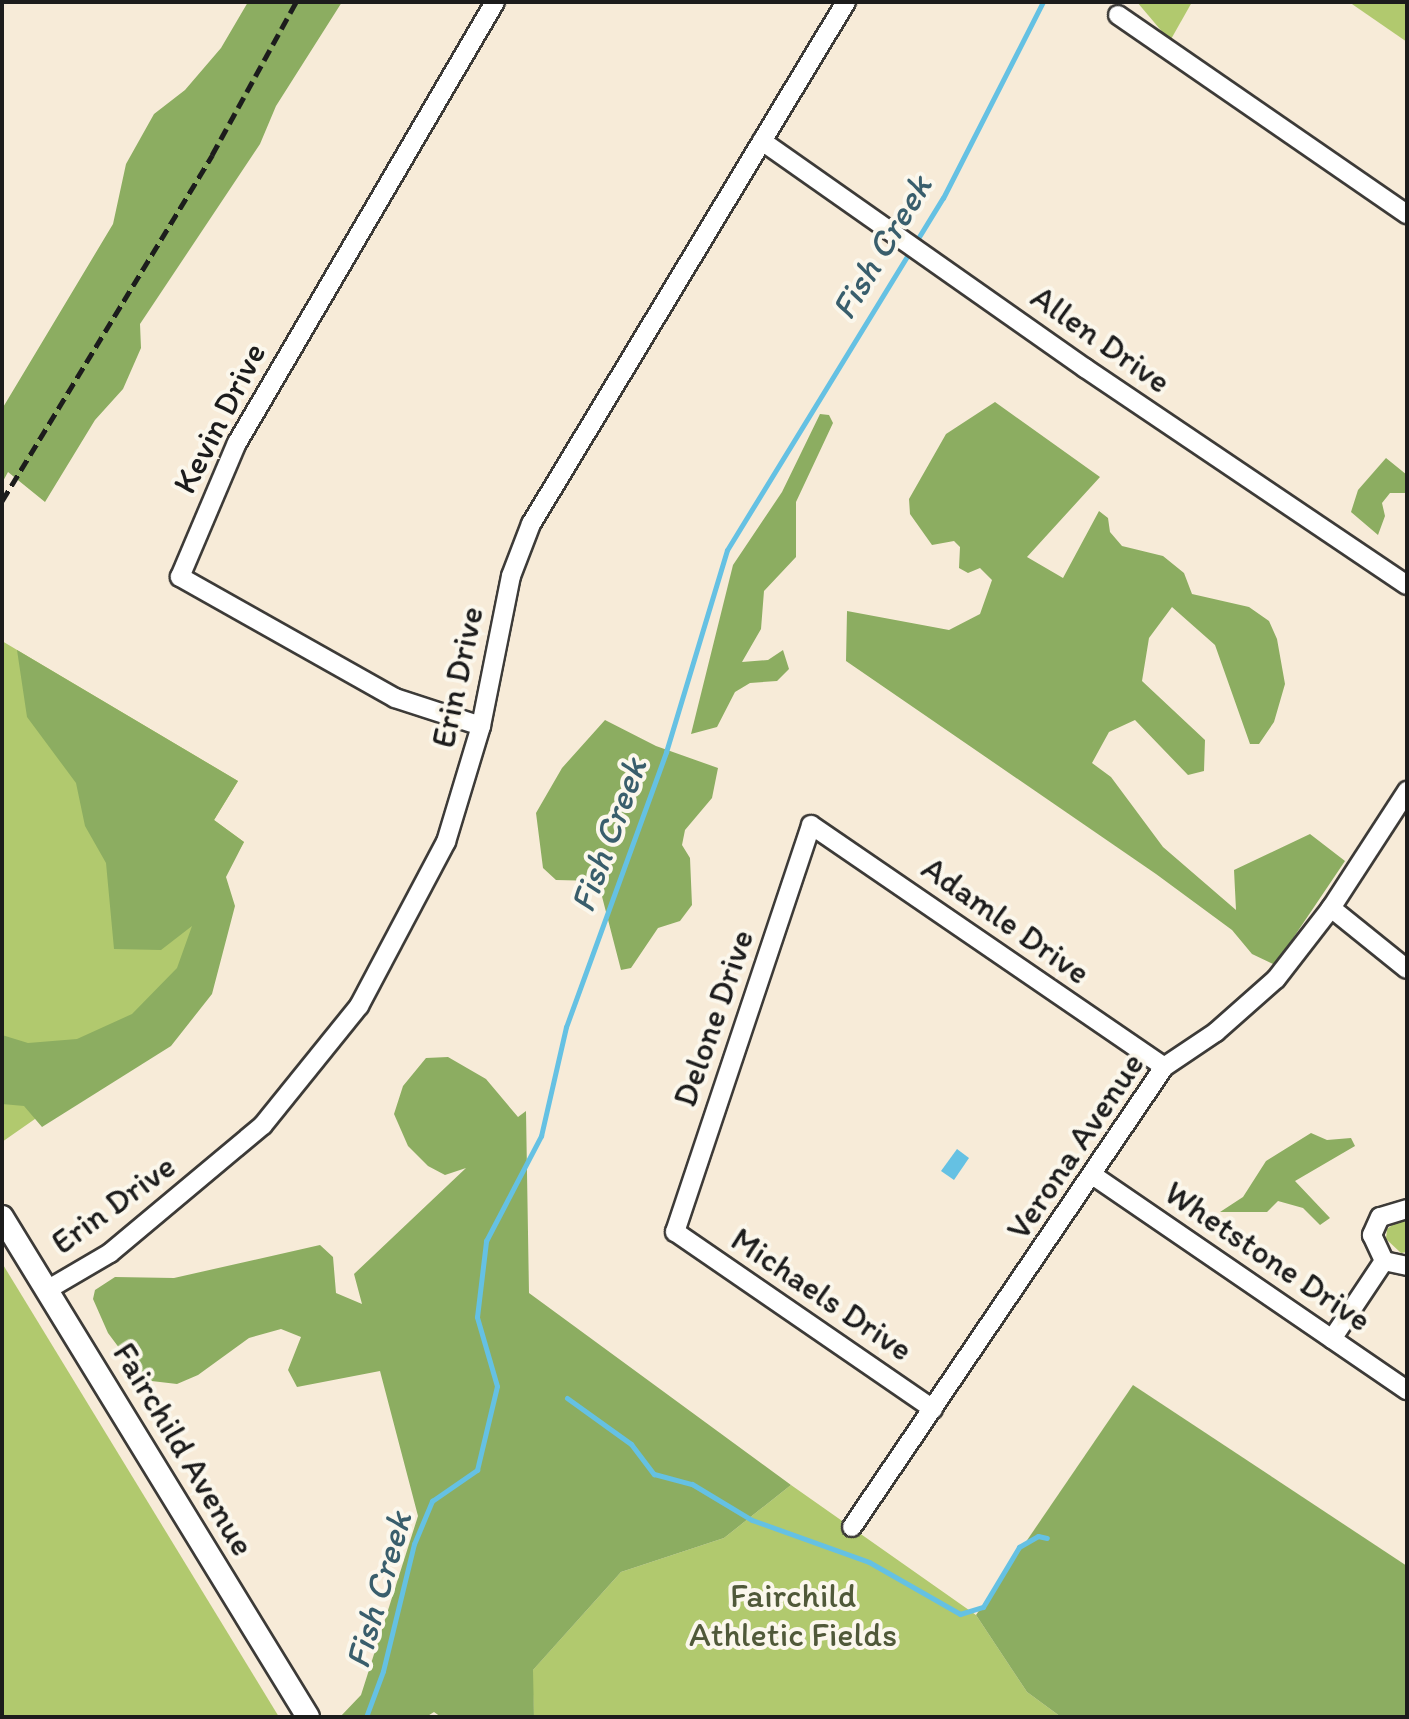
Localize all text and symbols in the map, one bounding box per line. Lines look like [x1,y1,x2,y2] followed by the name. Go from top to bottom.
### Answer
[821,167,941,327] water label: Fish Creek
[1023,276,1179,402] street label: Allen Drive
[163,335,275,501] street label: Kevin Drive
[422,603,492,751] street label: Erin Drive
[560,752,656,918] water label: Fish Creek
[914,847,1098,993] street label: Adamle Drive
[664,924,762,1112] street label: Delone Drive
[998,1045,1152,1247] street label: Verona Avenue
[43,1145,183,1263] street label: Erin Drive
[1157,1172,1379,1340] street label: Whetstone Drive
[723,1218,921,1370] street label: Michaels Drive
[105,1336,263,1562] street label: Fairchild Avenue
[335,1507,421,1673] water label: Fish Creek
[689,1575,897,1654] park label: Fairchild Athletic Fields

